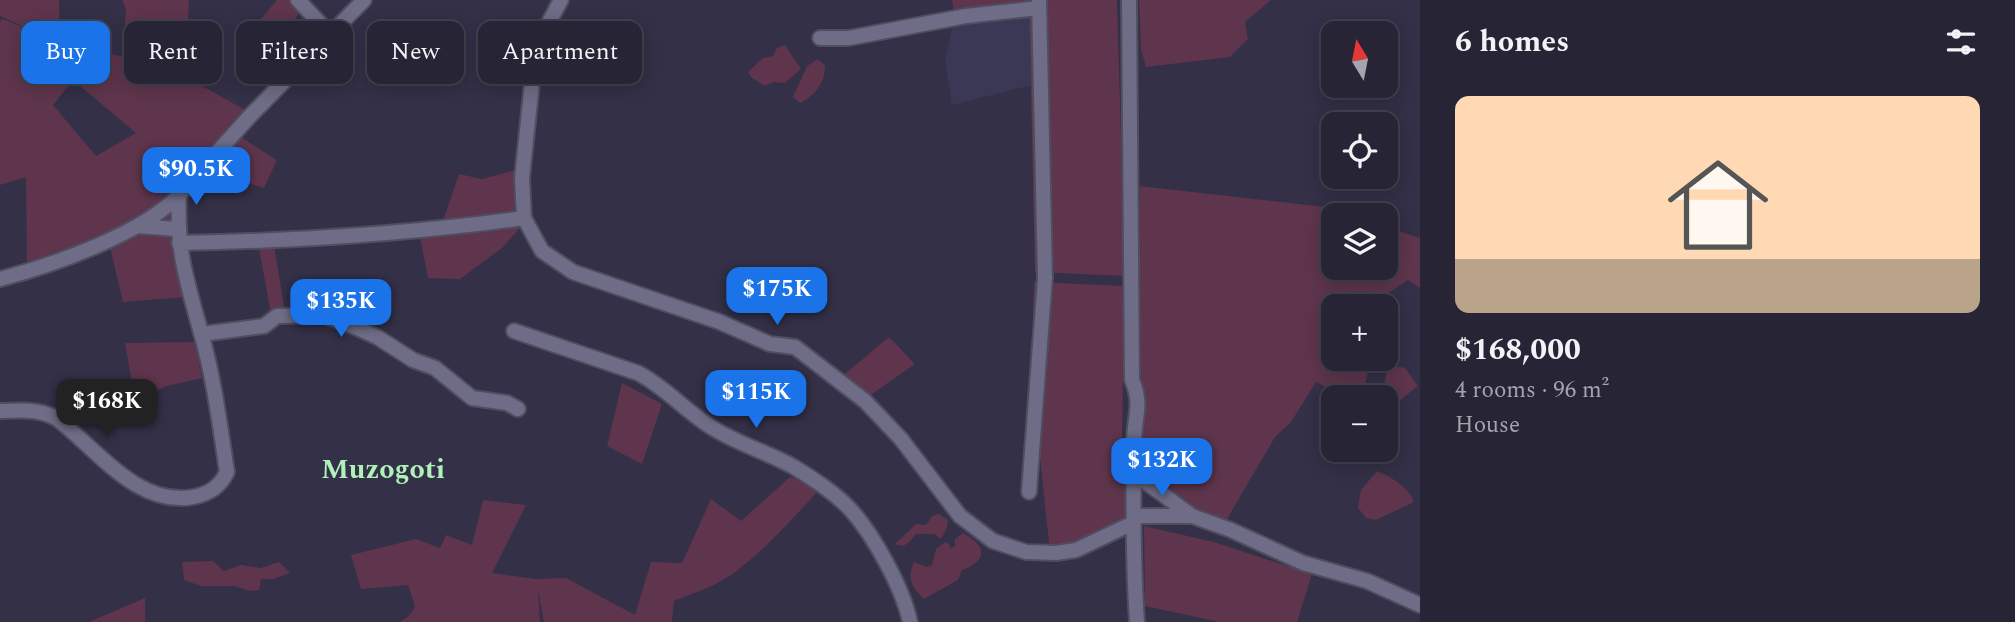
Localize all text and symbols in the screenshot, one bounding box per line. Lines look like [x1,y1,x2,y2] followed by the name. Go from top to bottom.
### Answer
[1455,19,1569,65] text: 6 homes
[21,21,110,84] chip: Buy
[124,21,222,84] chip: Rent
[236,21,353,84] chip: Filters
[367,21,464,84] chip: New
[478,21,642,84] chip: Apartment
[1321,21,1398,98] north arrow
[1321,21,1398,462] map controls
[1942,23,1980,61] icon: filters
[1321,112,1398,189] button: locate
[1655,142,1781,268] icon: home
[139,148,253,207] pin: $90.5K
[158,152,234,187] text: $90.5K
[1321,203,1398,280] button: layers
[728,268,826,327] pin: $175K
[742,272,812,307] text: $175K
[292,280,390,339] pin: $135K
[306,284,376,319] text: $135K
[1321,294,1398,371] button: +
[1455,327,1581,373] text: $168,000
[707,370,805,430] pin: $115K
[1455,373,1609,408] text: 4 rooms · 96 m²
[721,375,791,410] text: $115K
[58,380,156,439] pin: $168K
[72,384,142,419] text: $168K
[1321,385,1398,462] button: −
[1455,408,1520,443] text: House
[1113,438,1211,498] pin: $132K
[1127,443,1197,478] text: $132K
[321,448,445,491] district label: Muzogoti

